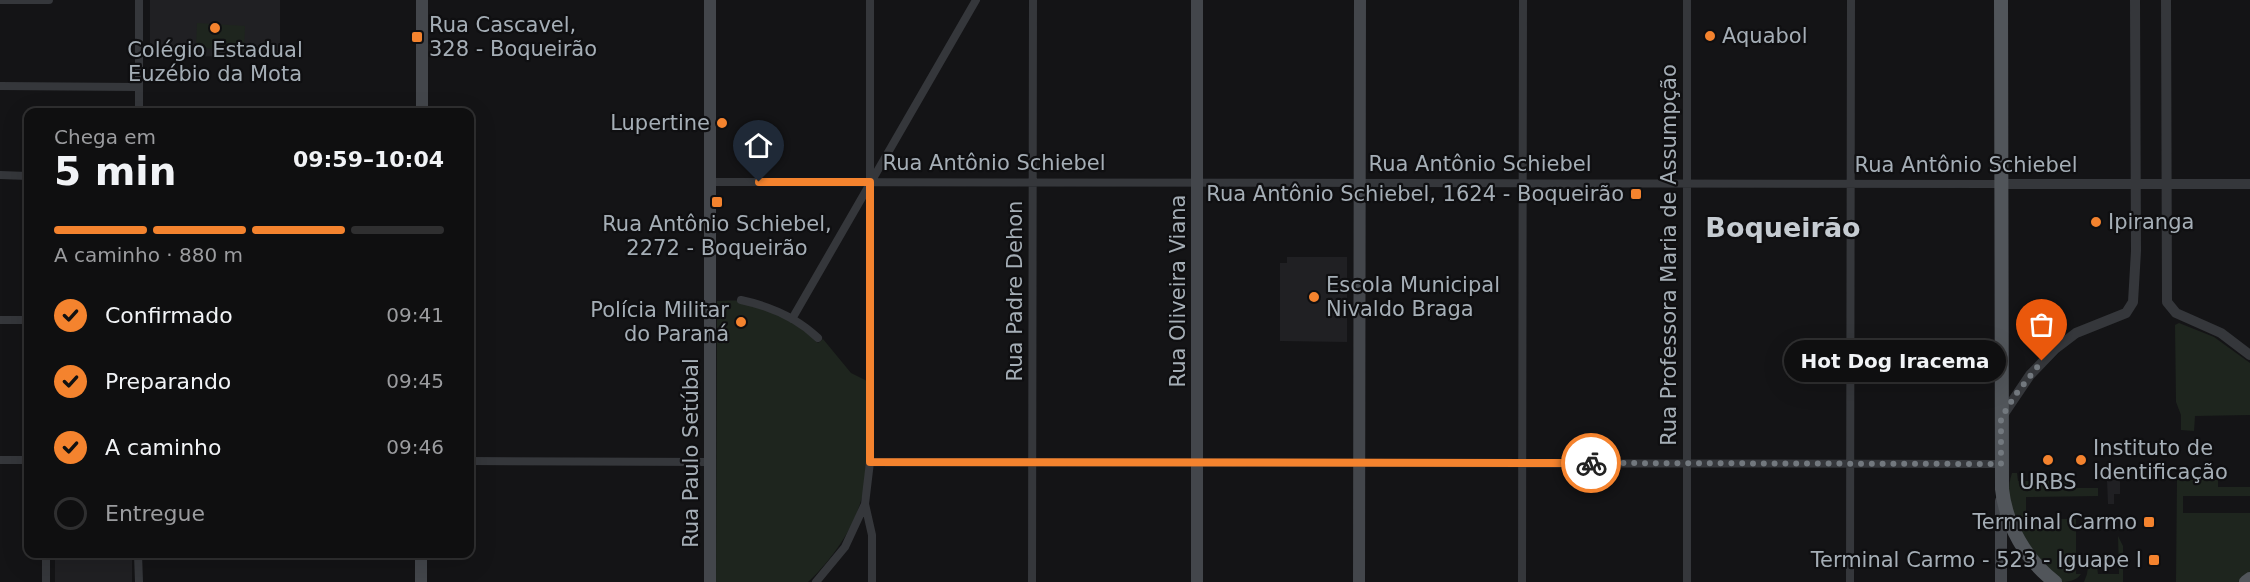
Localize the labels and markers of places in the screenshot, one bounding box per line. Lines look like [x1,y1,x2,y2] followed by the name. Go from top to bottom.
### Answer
[429,13,597,61] place label: Rua Cascavel, 328 - Boqueirão
[208,21,222,35] marker: Colégio Estadual Euzébio da Mota
[1722,24,1808,48] place label: Aquabol
[1703,29,1717,43] marker: Aquabol
[410,30,424,44] marker: Rua Cascavel, 328 - Boqueirão
[127,38,303,86] place label: Colégio Estadual Euzébio da Mota
[610,111,710,135] place label: Lupertine
[715,116,729,130] marker: Lupertine
[733,120,784,182] pin
[1206,182,1624,206] place label: Rua Antônio Schiebel, 1624 - Boqueirão
[1629,187,1643,201] marker: Rua Antônio Schiebel, 1624 - Boqueirão
[710,195,724,209] marker: Rua Antônio Schiebel, 2272 - Boqueirão
[2108,210,2194,234] place label: Ipiranga
[602,212,832,260] place label: Rua Antônio Schiebel, 2272 - Boqueirão
[2089,215,2103,229] marker: Ipiranga
[1326,273,1500,321] place label: Escola Municipal Nivaldo Braga
[1307,290,1321,304] marker: Escola Municipal Nivaldo Braga
[590,298,729,346] place label: Polícia Militar do Paraná
[2016,299,2067,361] pin
[734,315,748,329] marker: Polícia Militar do Paraná
[1784,340,2006,382] callout: Hot Dog Iracema
[2093,436,2228,484] place label: Instituto de Identificação
[2041,453,2055,467] marker: URBS
[2074,453,2088,467] marker: Instituto de Identificação
[2019,470,2077,494] place label: URBS
[1971,510,2137,534] place label: Terminal Carmo
[2142,515,2156,529] marker: Terminal Carmo
[1810,548,2142,572] place label: Terminal Carmo - 523 - Iguape I
[2147,553,2161,567] marker: Terminal Carmo - 523 - Iguape I

